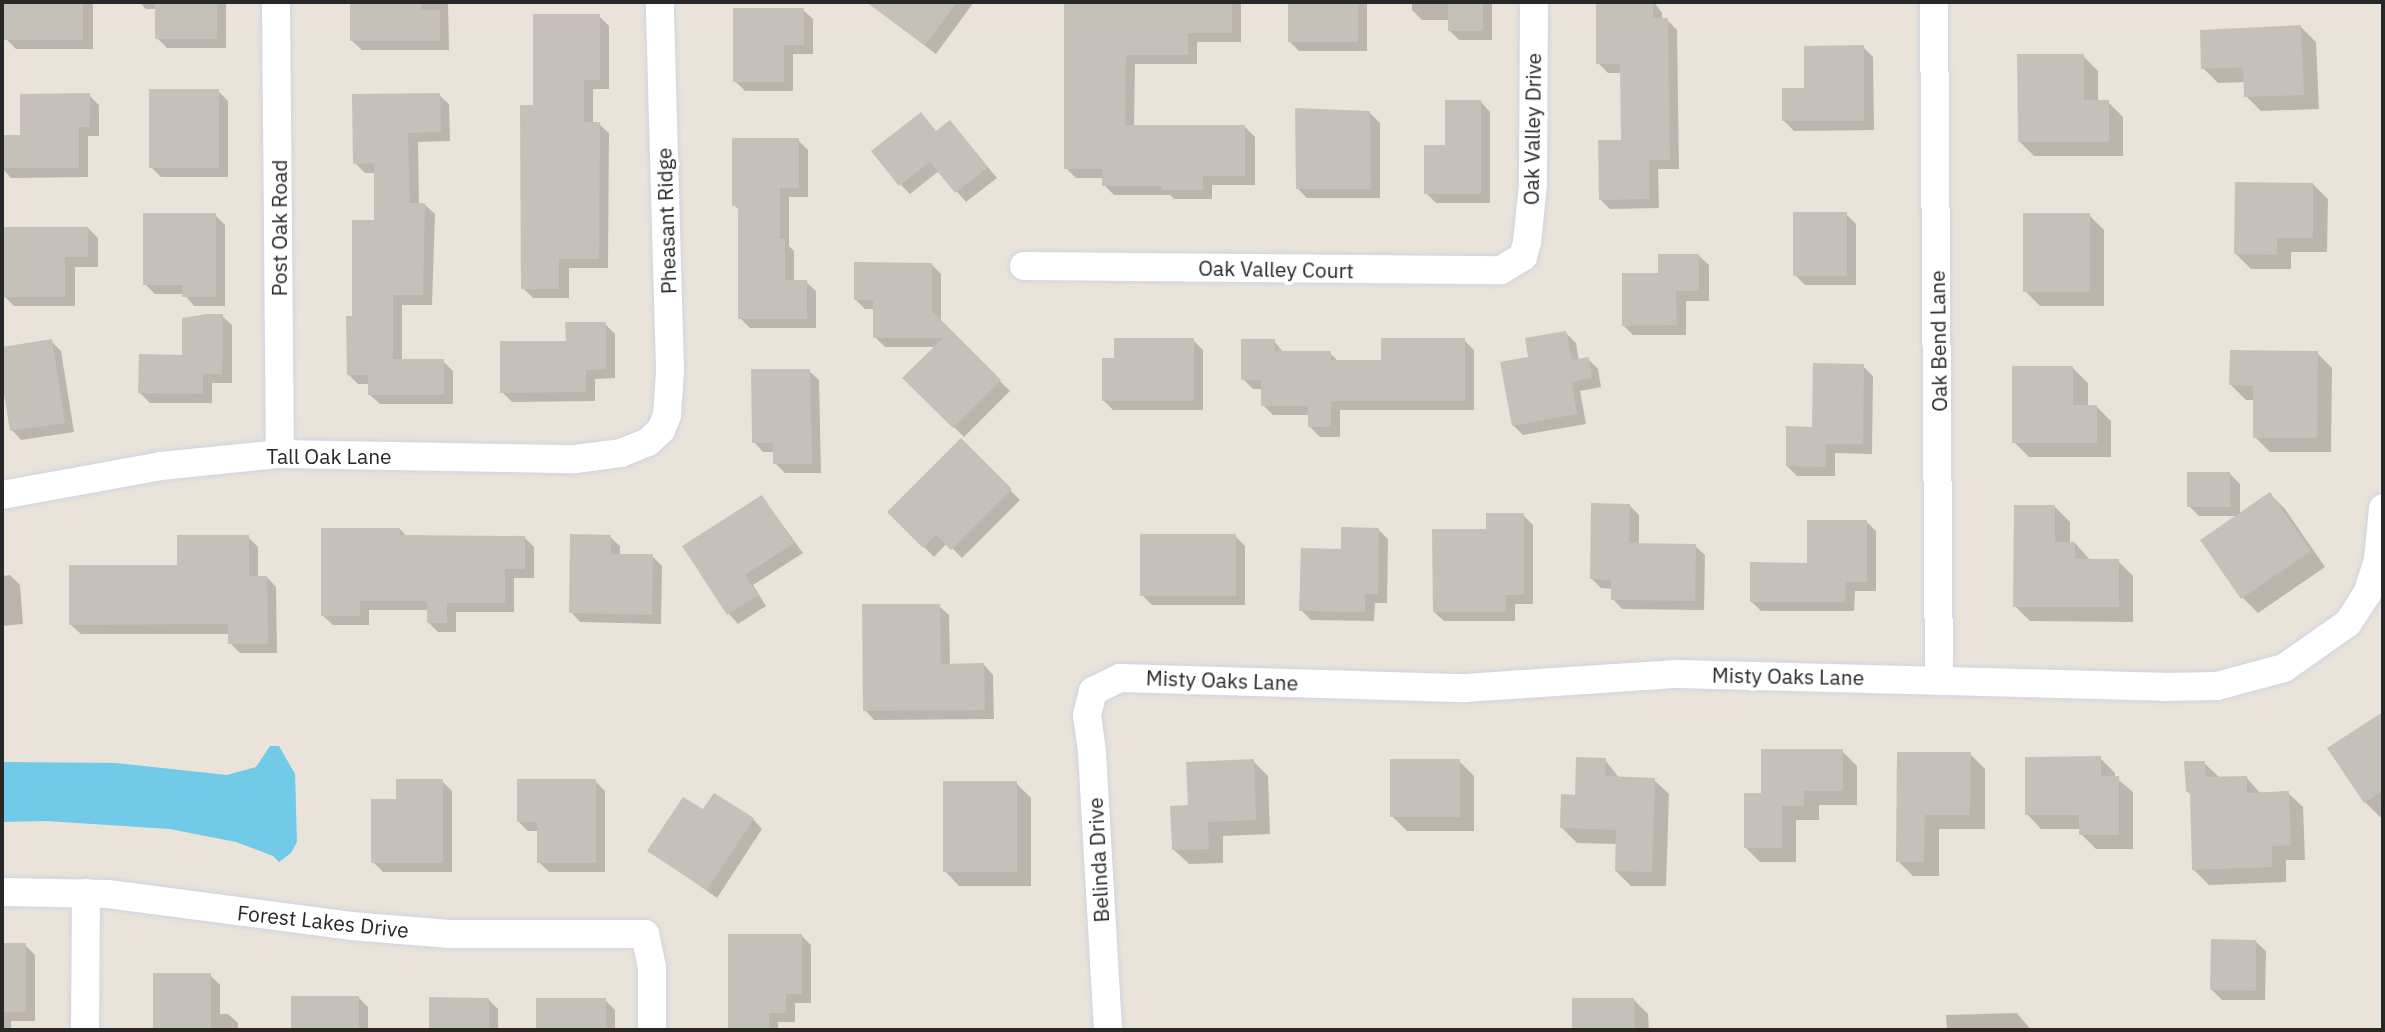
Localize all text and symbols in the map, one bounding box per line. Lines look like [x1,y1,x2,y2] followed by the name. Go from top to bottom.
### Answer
[1518,53,1546,205] street label: Oak Valley Drive
[651,147,681,295] street label: Pheasant Ridge
[266,160,292,296] street label: Post Oak Road
[1198,255,1354,283] street label: Oak Valley Court
[1924,270,1952,412] street label: Oak Bend Lane
[266,443,392,469] street label: Tall Oak Lane
[1712,662,1864,690] street label: Misty Oaks Lane
[1145,665,1299,695] street label: Misty Oaks Lane
[1082,797,1114,923] street label: Belinda Drive
[236,899,410,943] street label: Forest Lakes Drive

